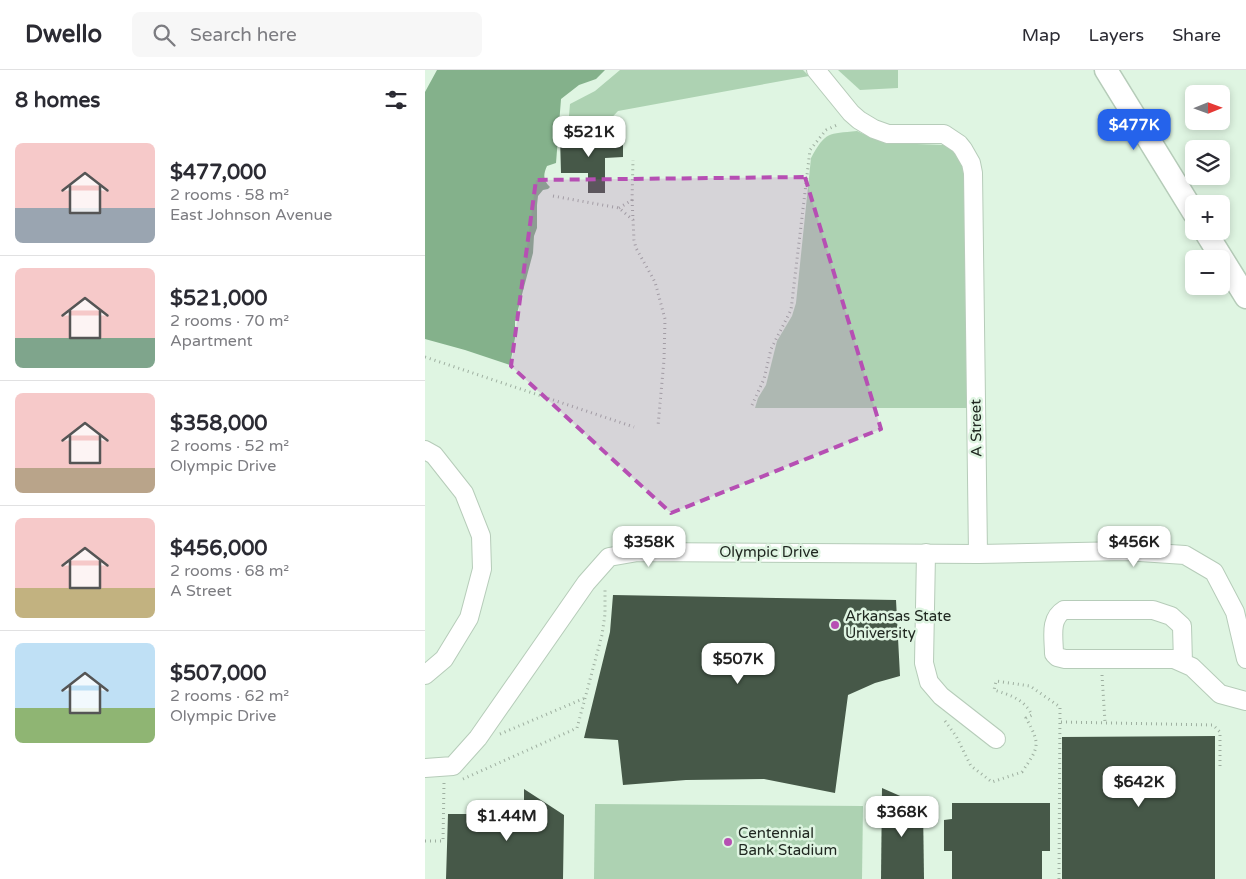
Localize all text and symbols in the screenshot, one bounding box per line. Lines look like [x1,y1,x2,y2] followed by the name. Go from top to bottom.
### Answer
[132,12,482,57] search box
[25,20,102,49] text: Dwello
[150,21,178,49] icon: search
[190,24,297,46] text: Search here
[1022,24,1061,46] text: Map
[1089,24,1144,46] text: Layers
[1172,24,1221,46] text: Share
[1185,85,1230,130] north arrow
[1185,85,1230,295] map controls
[382,86,410,114] icon: filters
[15,88,100,113] text: 8 homes
[1099,108,1169,151] pin: $477K
[1109,115,1159,135] text: $477K
[554,116,624,158] pin: $521K
[564,122,614,142] text: $521K
[1185,140,1230,185] button: layers
[170,160,266,185] text: $477,000
[55,163,115,223] icon: home
[170,185,289,205] text: 2 rooms · 58 m²
[1185,195,1230,240] button: +
[170,205,332,225] text: East Johnson Avenue
[1185,250,1230,295] button: −
[170,286,268,311] text: $521,000
[55,288,115,348] icon: home
[170,311,289,331] text: 2 rooms · 70 m²
[170,331,253,351] text: Apartment
[966,399,986,457] street label: A Street
[170,411,268,436] text: $358,000
[55,413,115,473] icon: home
[170,436,289,456] text: 2 rooms · 52 m²
[170,456,276,476] text: Olympic Drive
[614,526,684,568] pin: $358K
[1099,526,1169,568] pin: $456K
[624,532,674,552] text: $358K
[1109,532,1159,552] text: $456K
[170,536,268,561] text: $456,000
[55,538,115,598] icon: home
[719,543,819,561] street label: Olympic Drive
[170,561,289,581] text: 2 rooms · 68 m²
[170,581,232,601] text: A Street
[845,607,951,642] place label: Arkansas State University
[829,619,841,631] marker: Arkansas State University
[703,642,773,685] pin: $507K
[713,649,763,669] text: $507K
[170,661,266,686] text: $507,000
[55,663,115,723] icon: home
[170,686,289,706] text: 2 rooms · 62 m²
[170,706,276,726] text: Olympic Drive
[1104,766,1174,808] pin: $642K
[1114,772,1164,792] text: $642K
[867,796,937,838] pin: $368K
[466,800,548,842] pin: $1.44M
[877,802,927,822] text: $368K
[477,806,537,826] text: $1.44M
[738,824,837,859] place label: Centennial Bank Stadium
[722,836,734,848] marker: Centennial Bank Stadium

